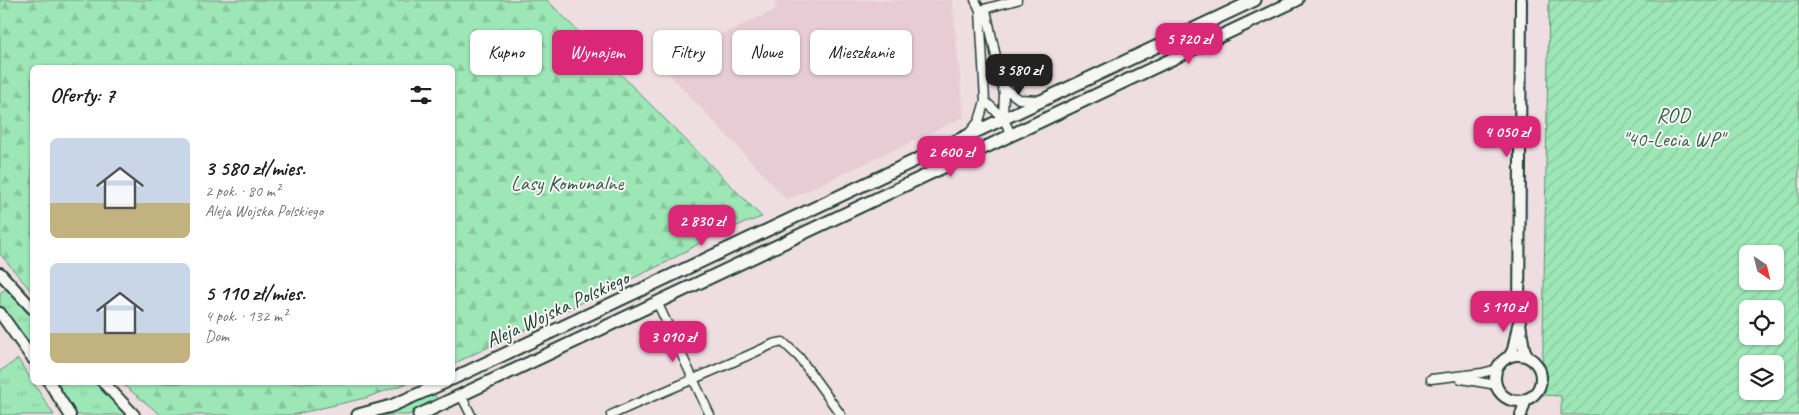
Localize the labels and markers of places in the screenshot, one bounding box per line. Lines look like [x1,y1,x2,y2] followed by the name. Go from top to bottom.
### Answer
[1137,22,1241,65] pin: 5 720 zł
[967,54,1071,96] pin: 3 580 zł
[1455,116,1559,158] pin: 4 050 zł
[899,136,1003,178] pin: 2 600 zł
[650,204,754,247] pin: 2 830 zł
[1452,290,1556,333] pin: 5 110 zł
[621,320,725,363] pin: 3 010 zł

